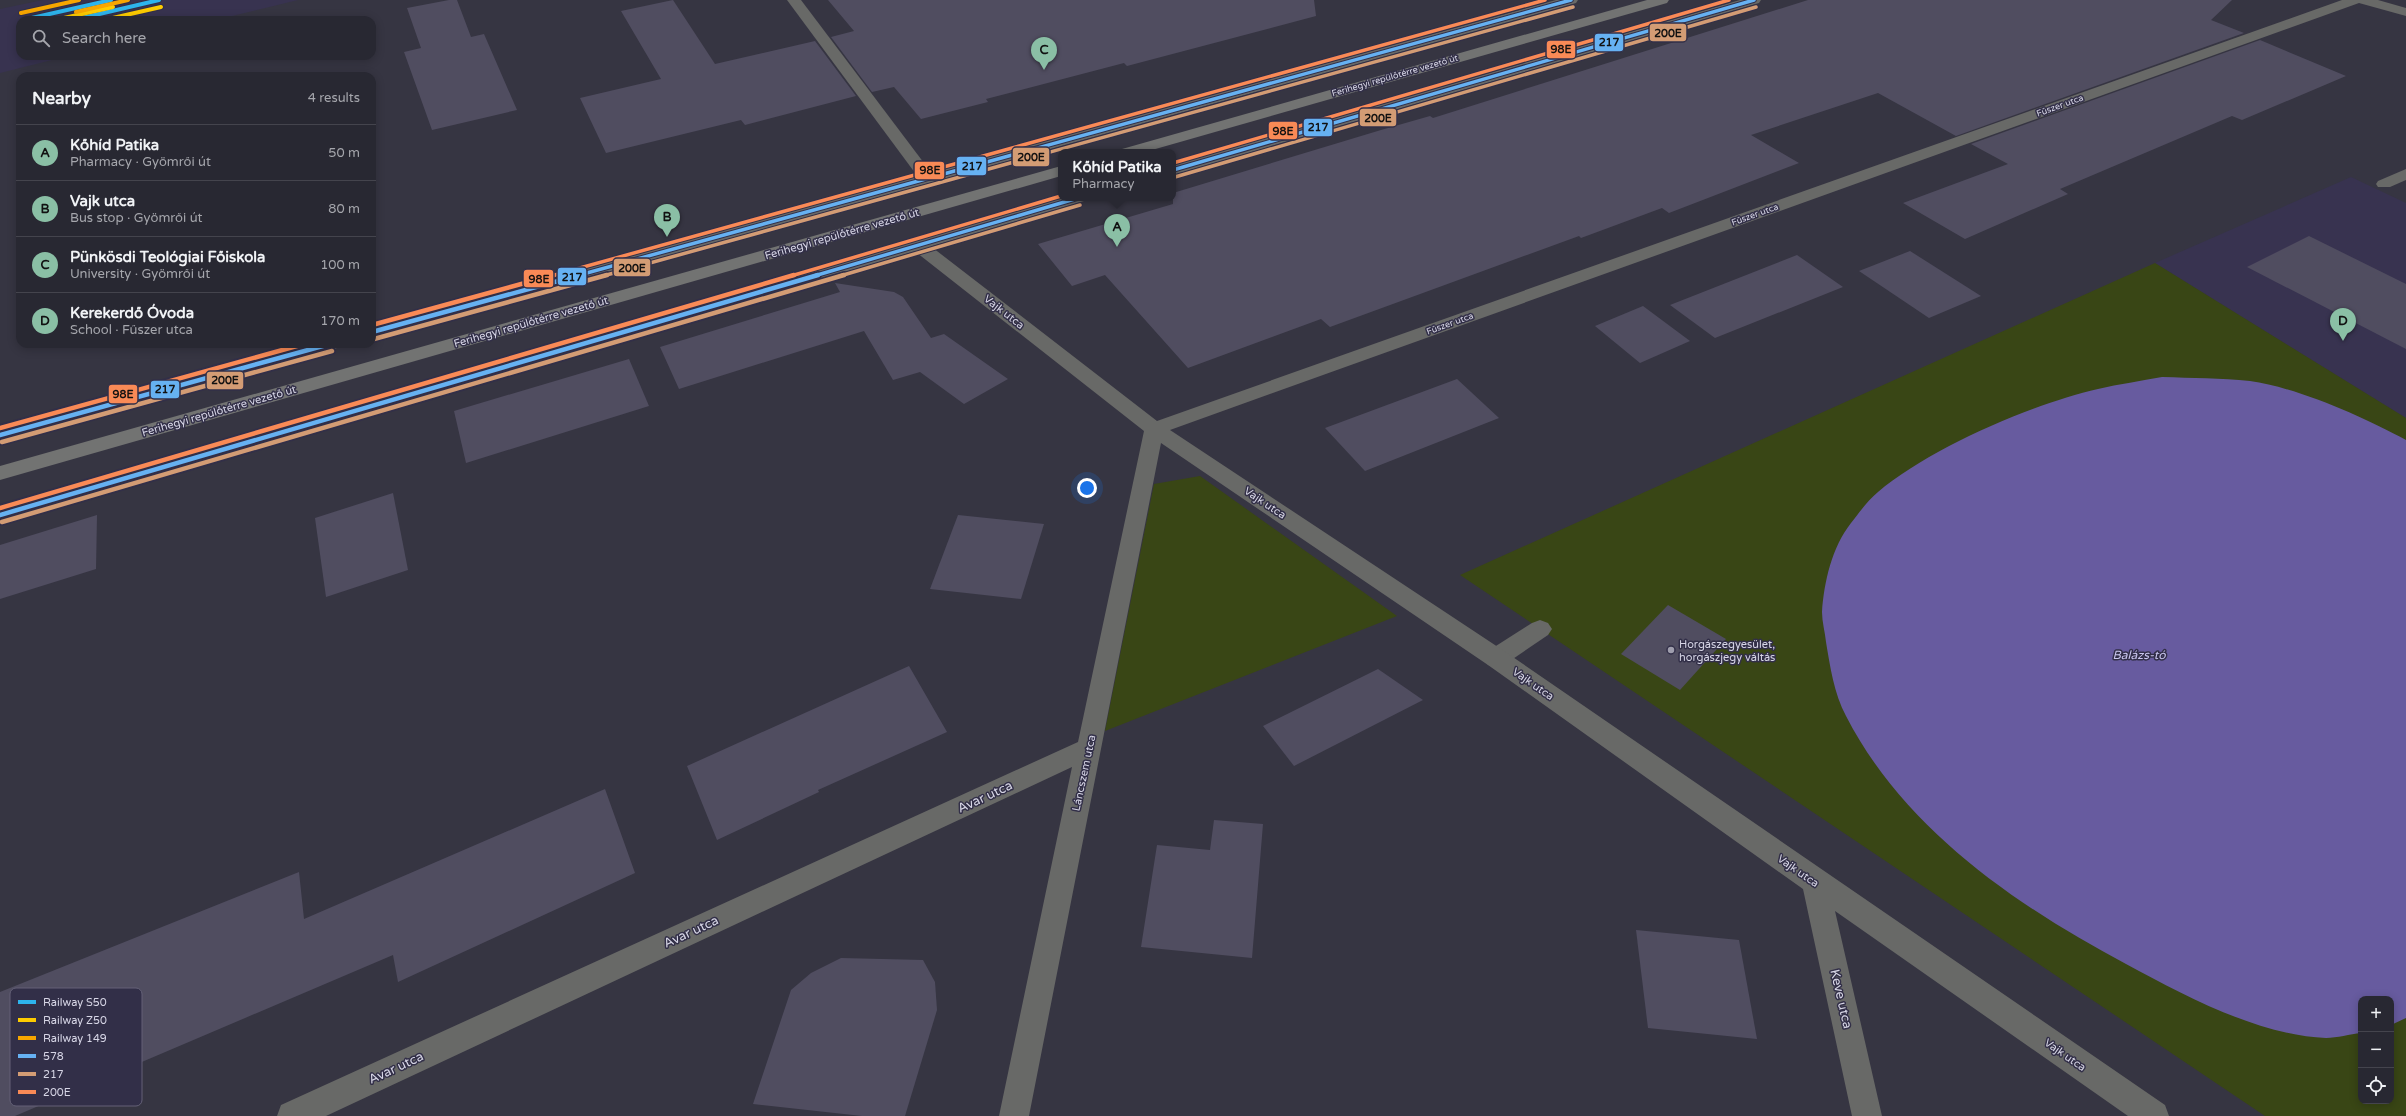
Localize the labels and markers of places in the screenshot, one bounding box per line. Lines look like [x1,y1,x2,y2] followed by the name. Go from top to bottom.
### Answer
[1031,37,1057,70] pin: C
[654,204,680,237] pin: B
[1104,214,1130,247] pin: A
[2330,308,2356,341] pin: D
[1679,638,1775,664] place label: Horgászegyesület, horgászjegy váltás
[1666,645,1676,655] marker: Horgászegyesület, horgászjegy váltás

